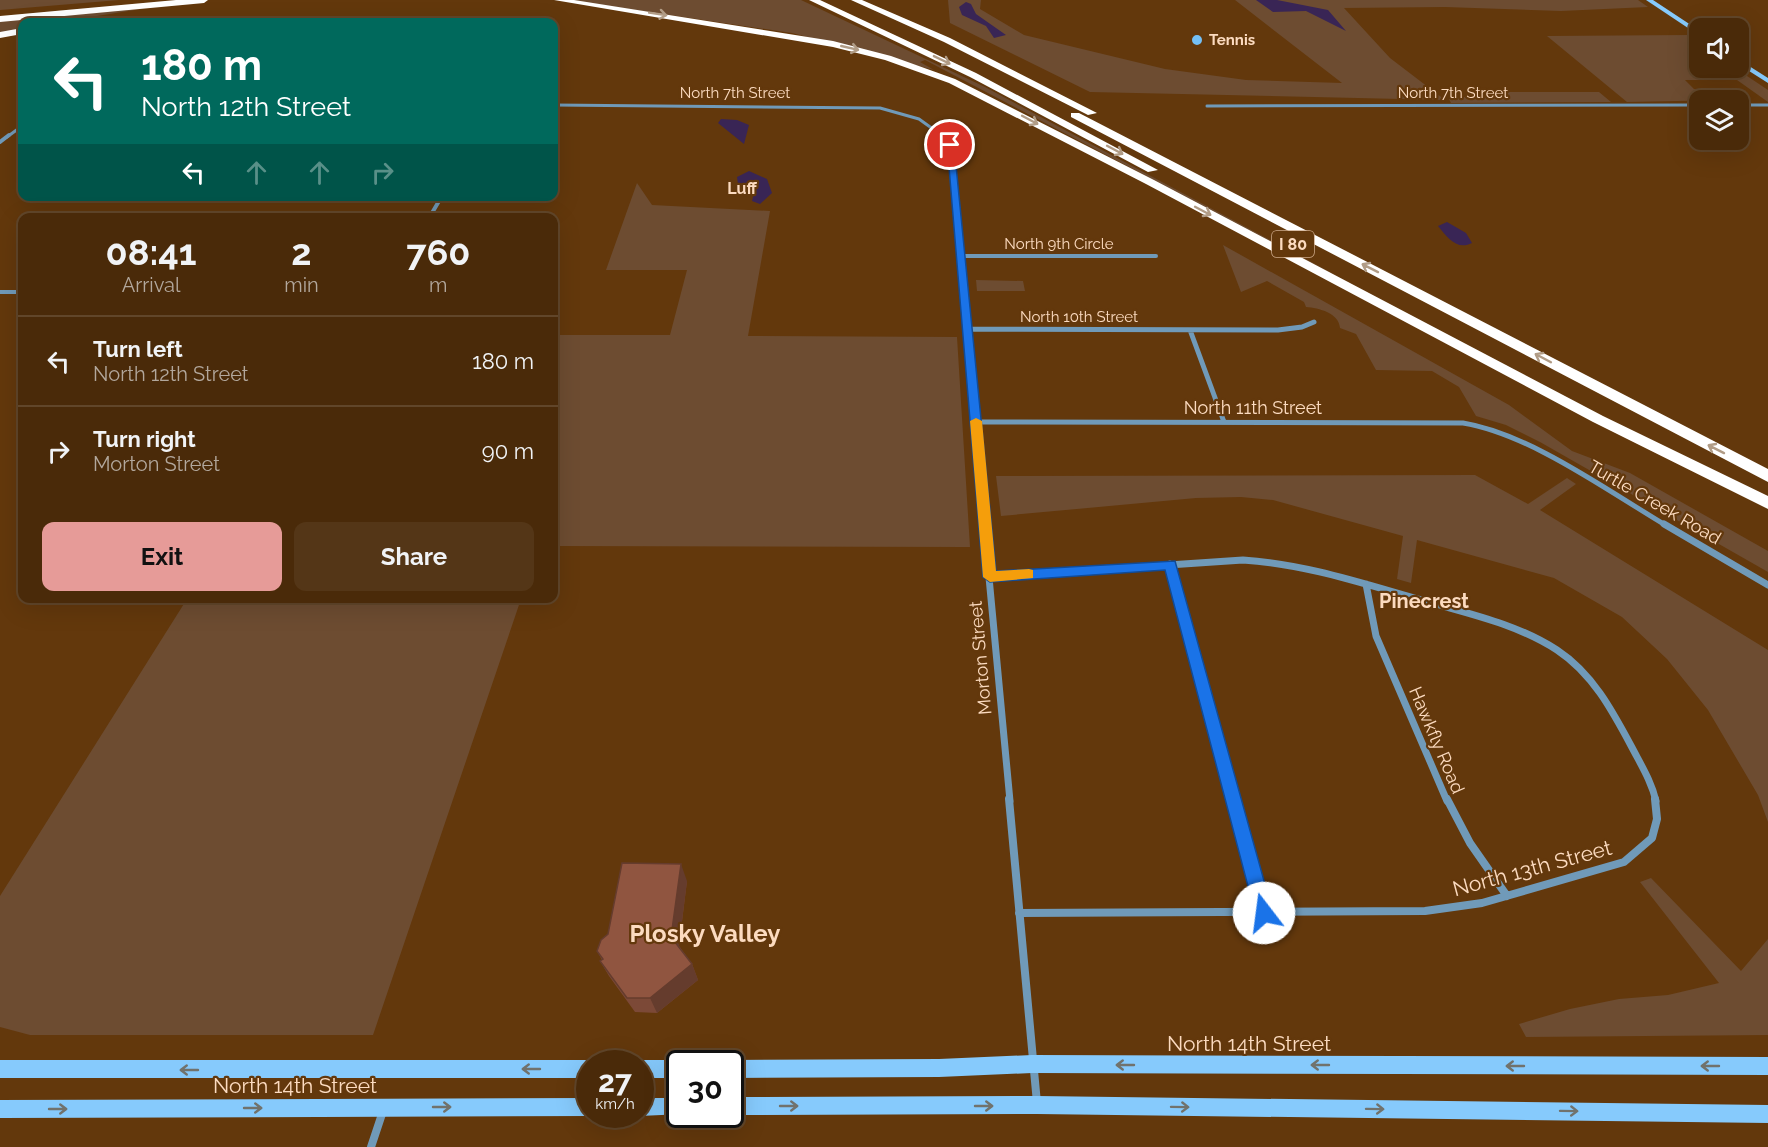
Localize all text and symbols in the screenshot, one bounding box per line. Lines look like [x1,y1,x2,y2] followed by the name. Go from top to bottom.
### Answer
[647,9,667,20] one-way arrow
[1689,18,1749,150] map controls
[1689,18,1749,78] button: sound
[1209,31,1255,49] place label: Tennis
[1190,33,1204,47] marker: Tennis
[141,41,262,90] text: 180 m
[42,42,120,120] icon: left
[840,43,859,55] one-way arrow
[933,55,951,66] one-way arrow
[680,84,790,102] street label: North 7th Street
[1398,84,1508,102] street label: North 7th Street
[1689,90,1749,150] button: layers
[141,91,351,122] text: North 12th Street
[1021,115,1039,126] one-way arrow
[924,119,975,170] pin
[933,128,966,161] icon: arrive
[1106,145,1124,156] one-way arrow
[177,156,210,189] icon: left
[240,156,273,189] icon: ahead
[303,156,336,189] icon: ahead
[366,156,399,189] icon: right
[727,179,757,198] district label: Luff
[1194,205,1212,217] one-way arrow
[106,231,197,273] text: 08:41
[291,231,312,273] text: 2
[406,231,470,273] text: 760
[1272,231,1314,257] road number: I 80
[1004,235,1114,253] street label: North 9th Circle
[1362,262,1380,273] one-way arrow
[122,273,180,297] text: Arrival
[284,273,319,297] text: min
[429,273,448,297] text: m
[1020,308,1138,326] street label: North 10th Street
[93,336,183,362] text: Turn left
[42,345,75,378] icon: left
[472,348,534,374] text: 180 m
[1534,352,1552,364] one-way arrow
[93,362,249,386] text: North 12th Street
[1184,397,1322,418] street label: North 11th Street
[93,426,196,452] text: Turn right
[42,435,75,468] icon: right
[482,438,534,464] text: 90 m
[1707,442,1725,454] one-way arrow
[93,452,220,476] text: Morton Street
[1585,456,1725,548] street label: Turtle Creek Road
[42,522,282,591] button: Exit
[294,522,534,591] button: Share
[1379,589,1469,613] district label: Pinecrest
[965,600,995,716] street label: Morton Street
[1405,683,1469,797] street label: Hawkfly Road
[1450,835,1614,901] street label: North 13th Street
[1232,881,1296,945] position arrow
[630,919,780,948] district label: Plosky Valley
[1167,1031,1331,1056] street label: North 14th Street
[666,1050,744,1128] speed limit sign: 30
[1115,1059,1135,1071] one-way arrow
[1310,1060,1330,1071] one-way arrow
[1505,1060,1525,1072] one-way arrow
[1700,1060,1720,1072] one-way arrow
[522,1063,542,1075] one-way arrow
[180,1064,200,1076] one-way arrow
[598,1064,632,1099] text: 27
[213,1073,377,1098] street label: North 14th Street
[595,1095,635,1113] text: km/h
[778,1100,798,1112] one-way arrow
[973,1100,993,1112] one-way arrow
[432,1101,452,1113] one-way arrow
[1169,1101,1189,1113] one-way arrow
[243,1102,263,1114] one-way arrow
[48,1103,68,1115] one-way arrow
[1364,1103,1384,1115] one-way arrow
[1559,1105,1579,1117] one-way arrow

